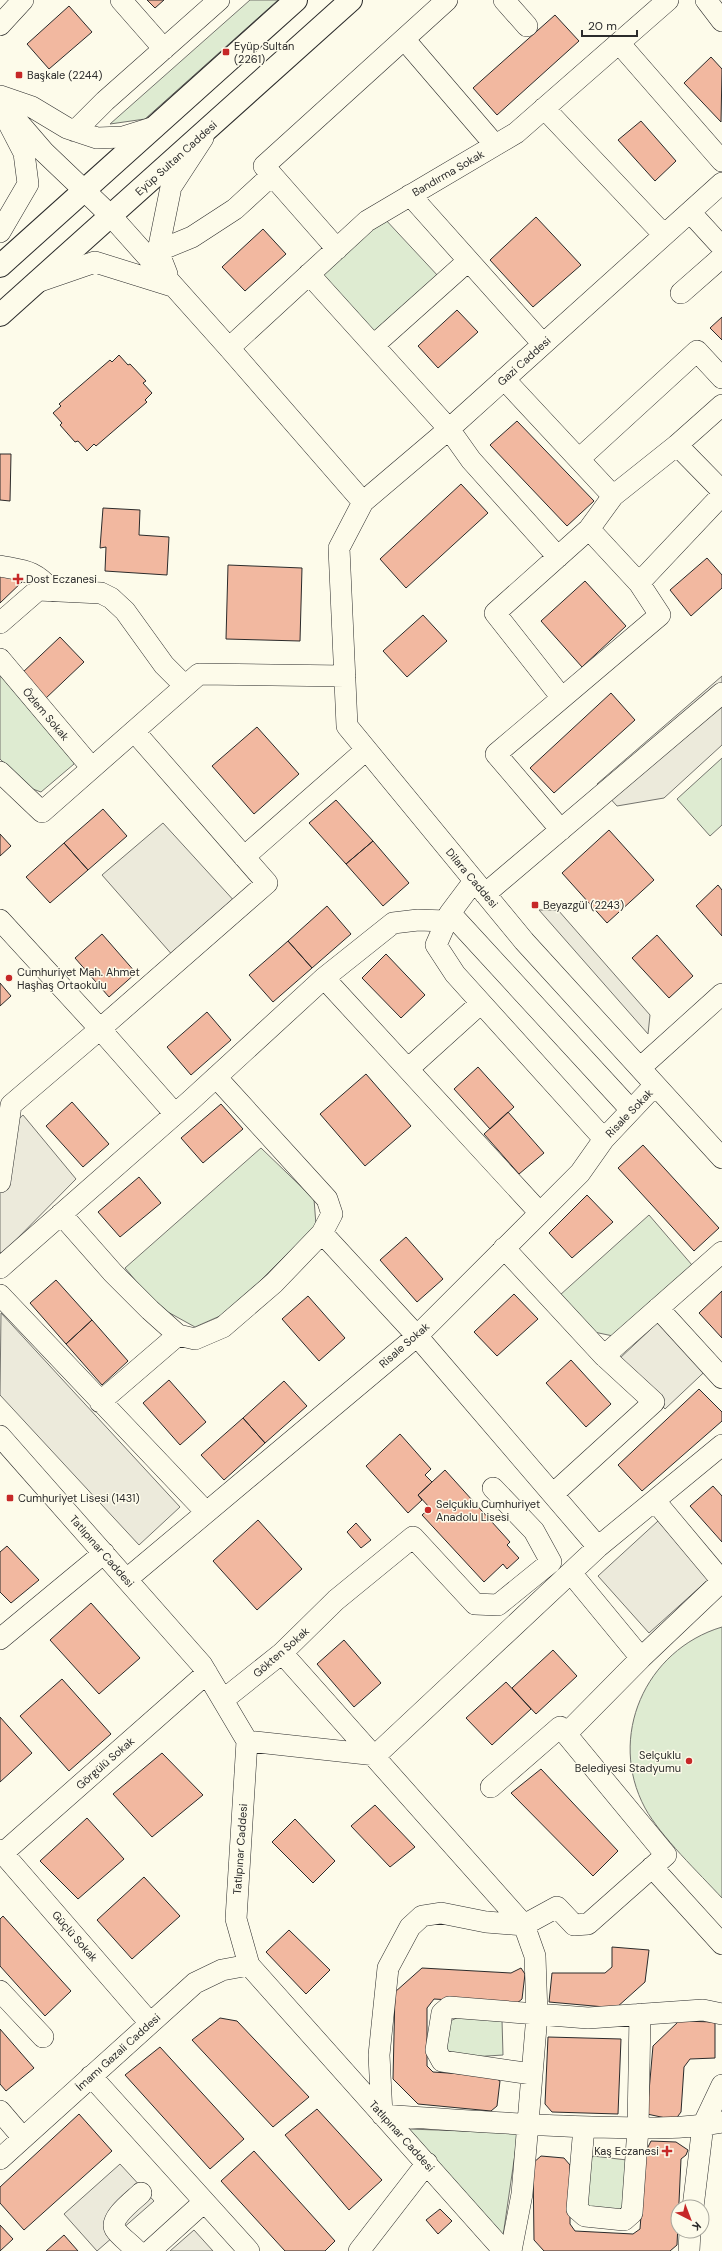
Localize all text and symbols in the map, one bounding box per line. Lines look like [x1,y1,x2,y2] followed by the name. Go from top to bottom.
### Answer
[582,12,637,38] scale bar
[588,18,617,34] text: 20 m
[234,39,294,66] place label: Eyüp Sultan (2261)
[221,47,231,57] marker: Eyüp Sultan (2261)
[27,68,102,82] place label: Başkale (2244)
[14,70,24,80] marker: Başkale (2244)
[132,118,220,198] street label: Eyüp Sultan Caddesi
[409,146,487,199] street label: Bandırma Sokak
[494,333,554,389] street label: Gazi Caddesi
[26,572,97,586] place label: Dost Eczanesi
[13,574,23,584] marker: Dost Eczanesi
[20,685,73,744] street label: Özlem Sokak
[443,845,501,911] street label: Dilara Caddesi
[543,898,624,912] place label: Beyazgül (2243)
[530,900,540,910] marker: Beyazgül (2243)
[17,965,140,992] place label: Cumhuriyet Mah. Ahmet Haşhaş Ortaokulu
[4,973,14,983] marker: Cumhuriyet Mah. Ahmet Haşhaş Ortaokulu
[602,1085,656,1140] street label: Risale Sokak
[376,1319,432,1371] street label: Risale Sokak
[18,1491,140,1505] place label: Cumhuriyet Lisesi (1431)
[5,1493,15,1503] marker: Cumhuriyet Lisesi (1431)
[436,1497,540,1524] place label: Selçuklu Cumhuriyet Anadolu Lisesi
[423,1505,433,1515] marker: Selçuklu Cumhuriyet Anadolu Lisesi
[67,1512,137,1590] street label: Tatlıpınar Caddesi
[250,1623,312,1680] street label: Gökten Sokak
[73,1734,137,1792] street label: Görgülü Sokak
[575,1748,681,1775] place label: Selçuklu Belediyesi Stadyumu
[684,1756,694,1766] marker: Selçuklu Belediyesi Stadyumu
[230,1803,250,1895] street label: Tatlıpınar Caddesi
[49,1908,101,1965] street label: Güçlü Sokak
[73,2010,163,2094] street label: İmamı Gazali Caddesi
[366,2097,438,2175] street label: Tatlıpınar Caddesi
[594,2144,659,2158] place label: Kaş Eczanesi
[662,2146,672,2156] marker: Kaş Eczanesi
[670,2199,710,2239] north arrow
[689,2219,704,2234] text: K

